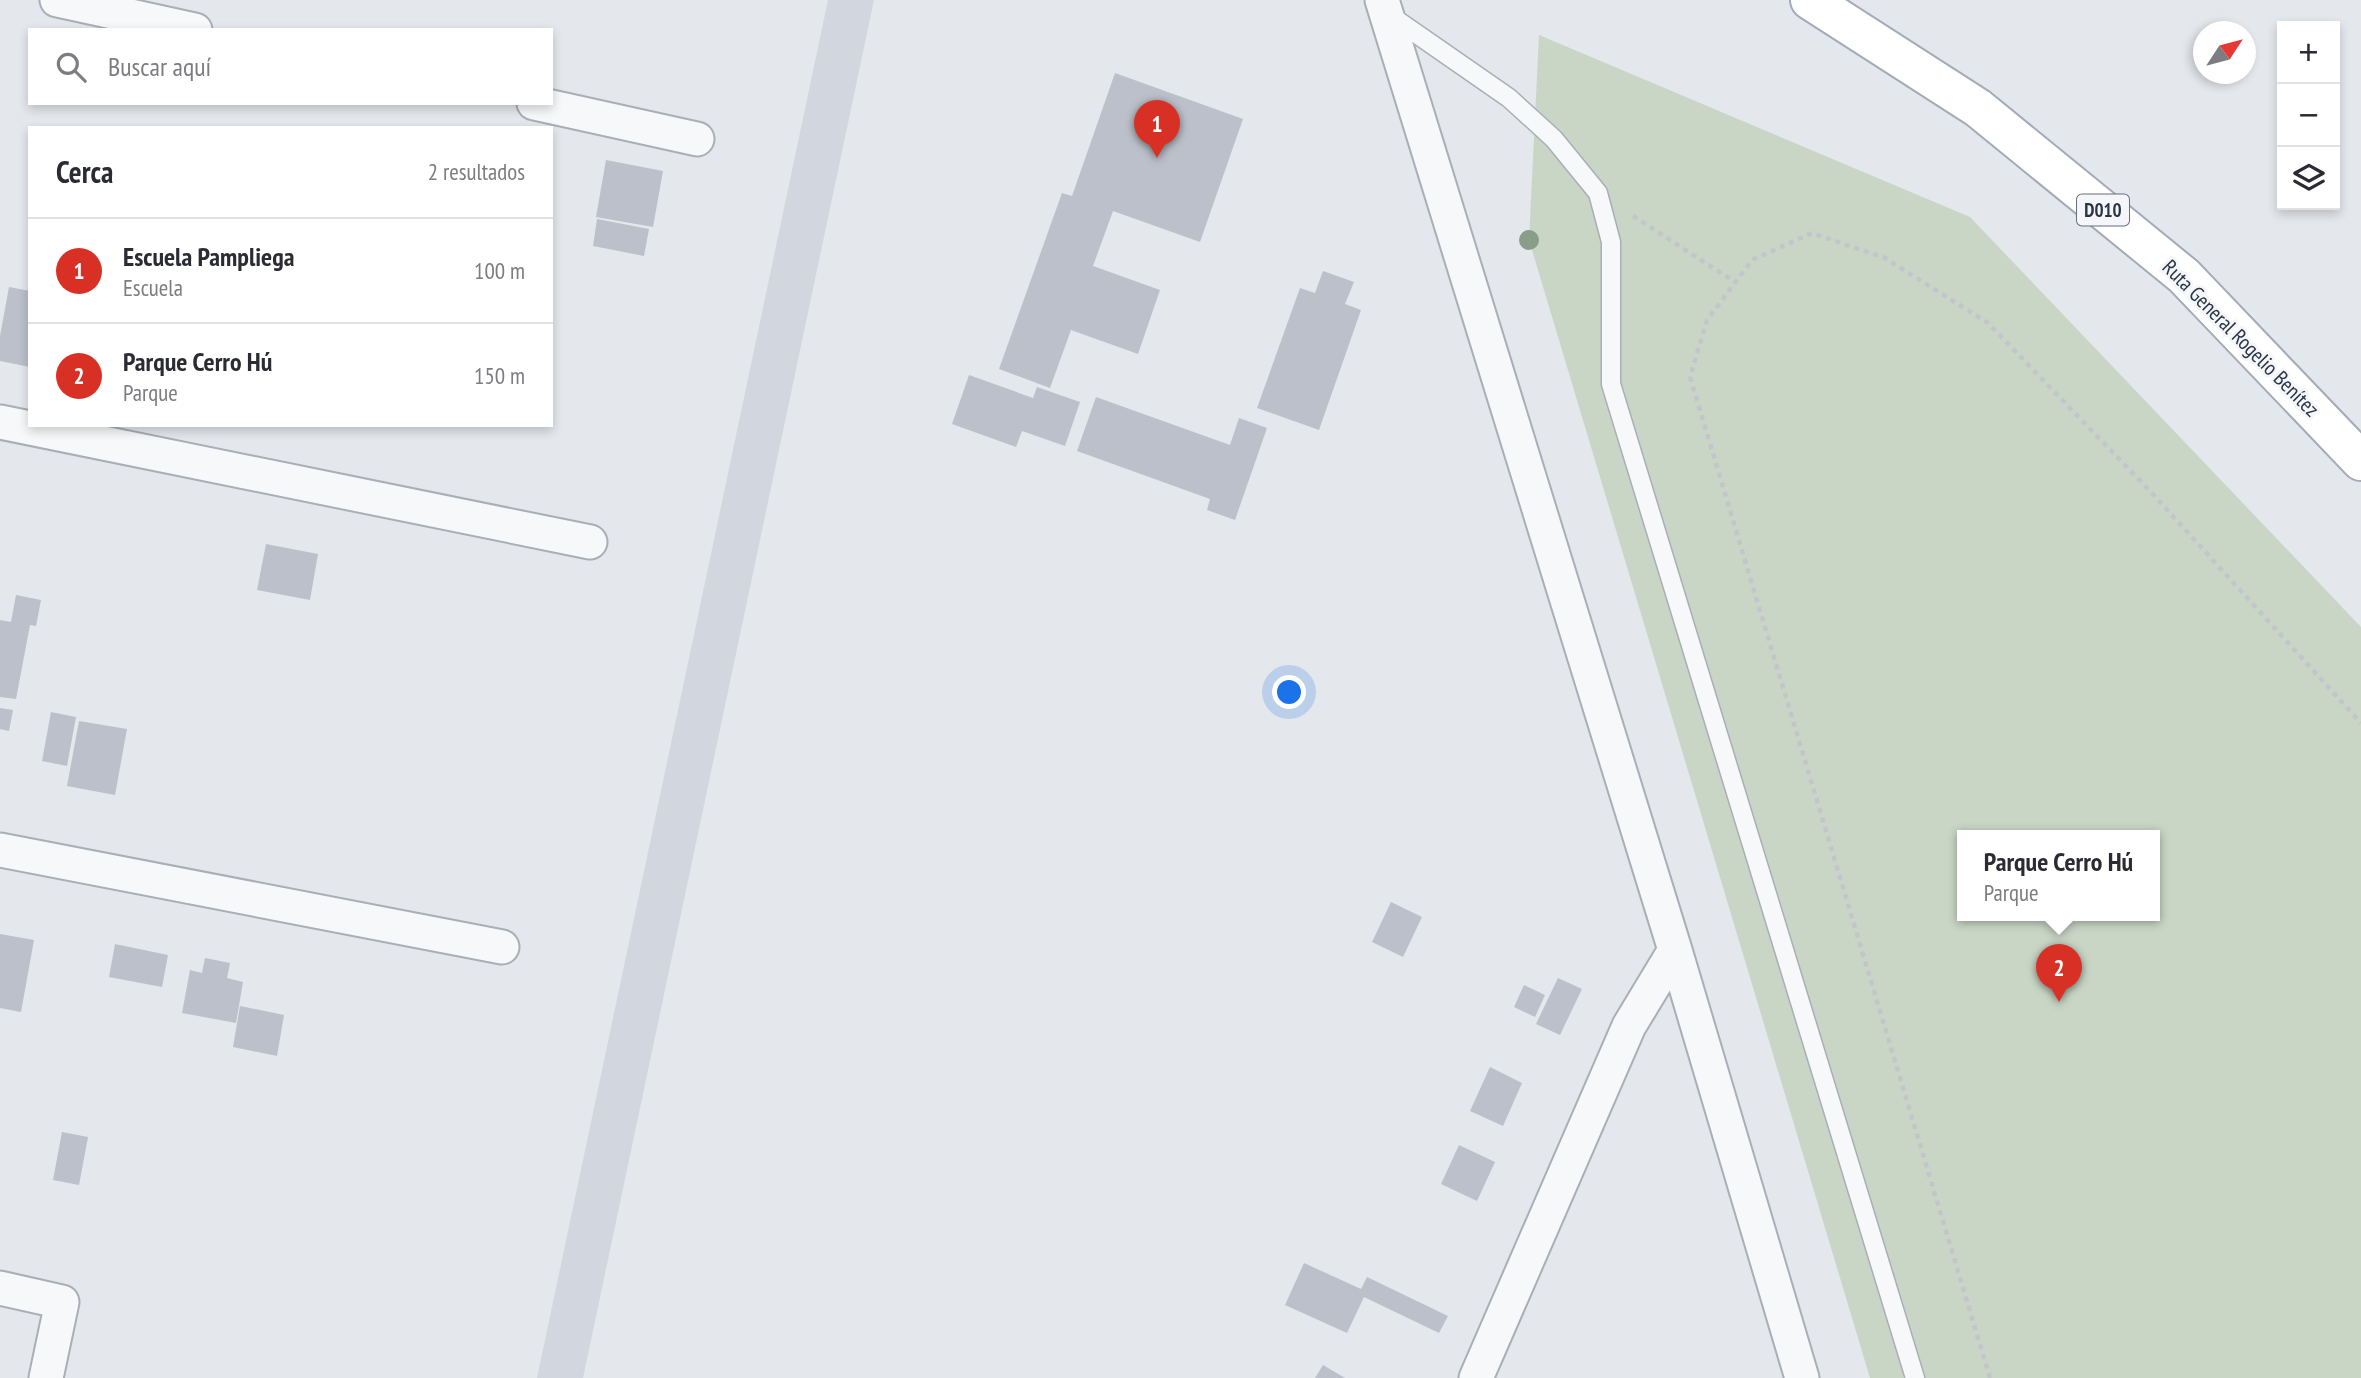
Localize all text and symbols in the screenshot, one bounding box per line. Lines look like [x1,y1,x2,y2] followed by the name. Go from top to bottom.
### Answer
[2193,21,2256,84] north arrow
[2277,21,2340,210] map controls
[2277,21,2340,84] button: +
[28,28,553,105] search box
[52,48,90,86] icon: search
[108,50,211,83] text: Buscar aquí
[2277,84,2340,147] button: −
[1134,100,1180,158] pin: 1
[2277,147,2340,210] button: layers
[56,152,113,191] text: Cerca
[428,157,525,186] text: 2 resultados
[2077,194,2129,226] road number: D010
[123,240,294,273] text: Escuela Pampliega
[2157,254,2325,422] street label: Ruta General Rogelio Benítez
[74,256,85,285] text: 1
[474,256,525,285] text: 100 m
[123,273,183,302] text: Escuela
[123,345,272,378] text: Parque Cerro Hú
[74,361,85,390] text: 2
[474,361,525,390] text: 150 m
[123,378,178,407] text: Parque
[1272,675,1306,709] your location
[1957,830,2160,921] popup
[1984,845,2133,878] text: Parque Cerro Hú
[1984,878,2039,907] text: Parque
[2036,944,2082,1002] pin: 2

